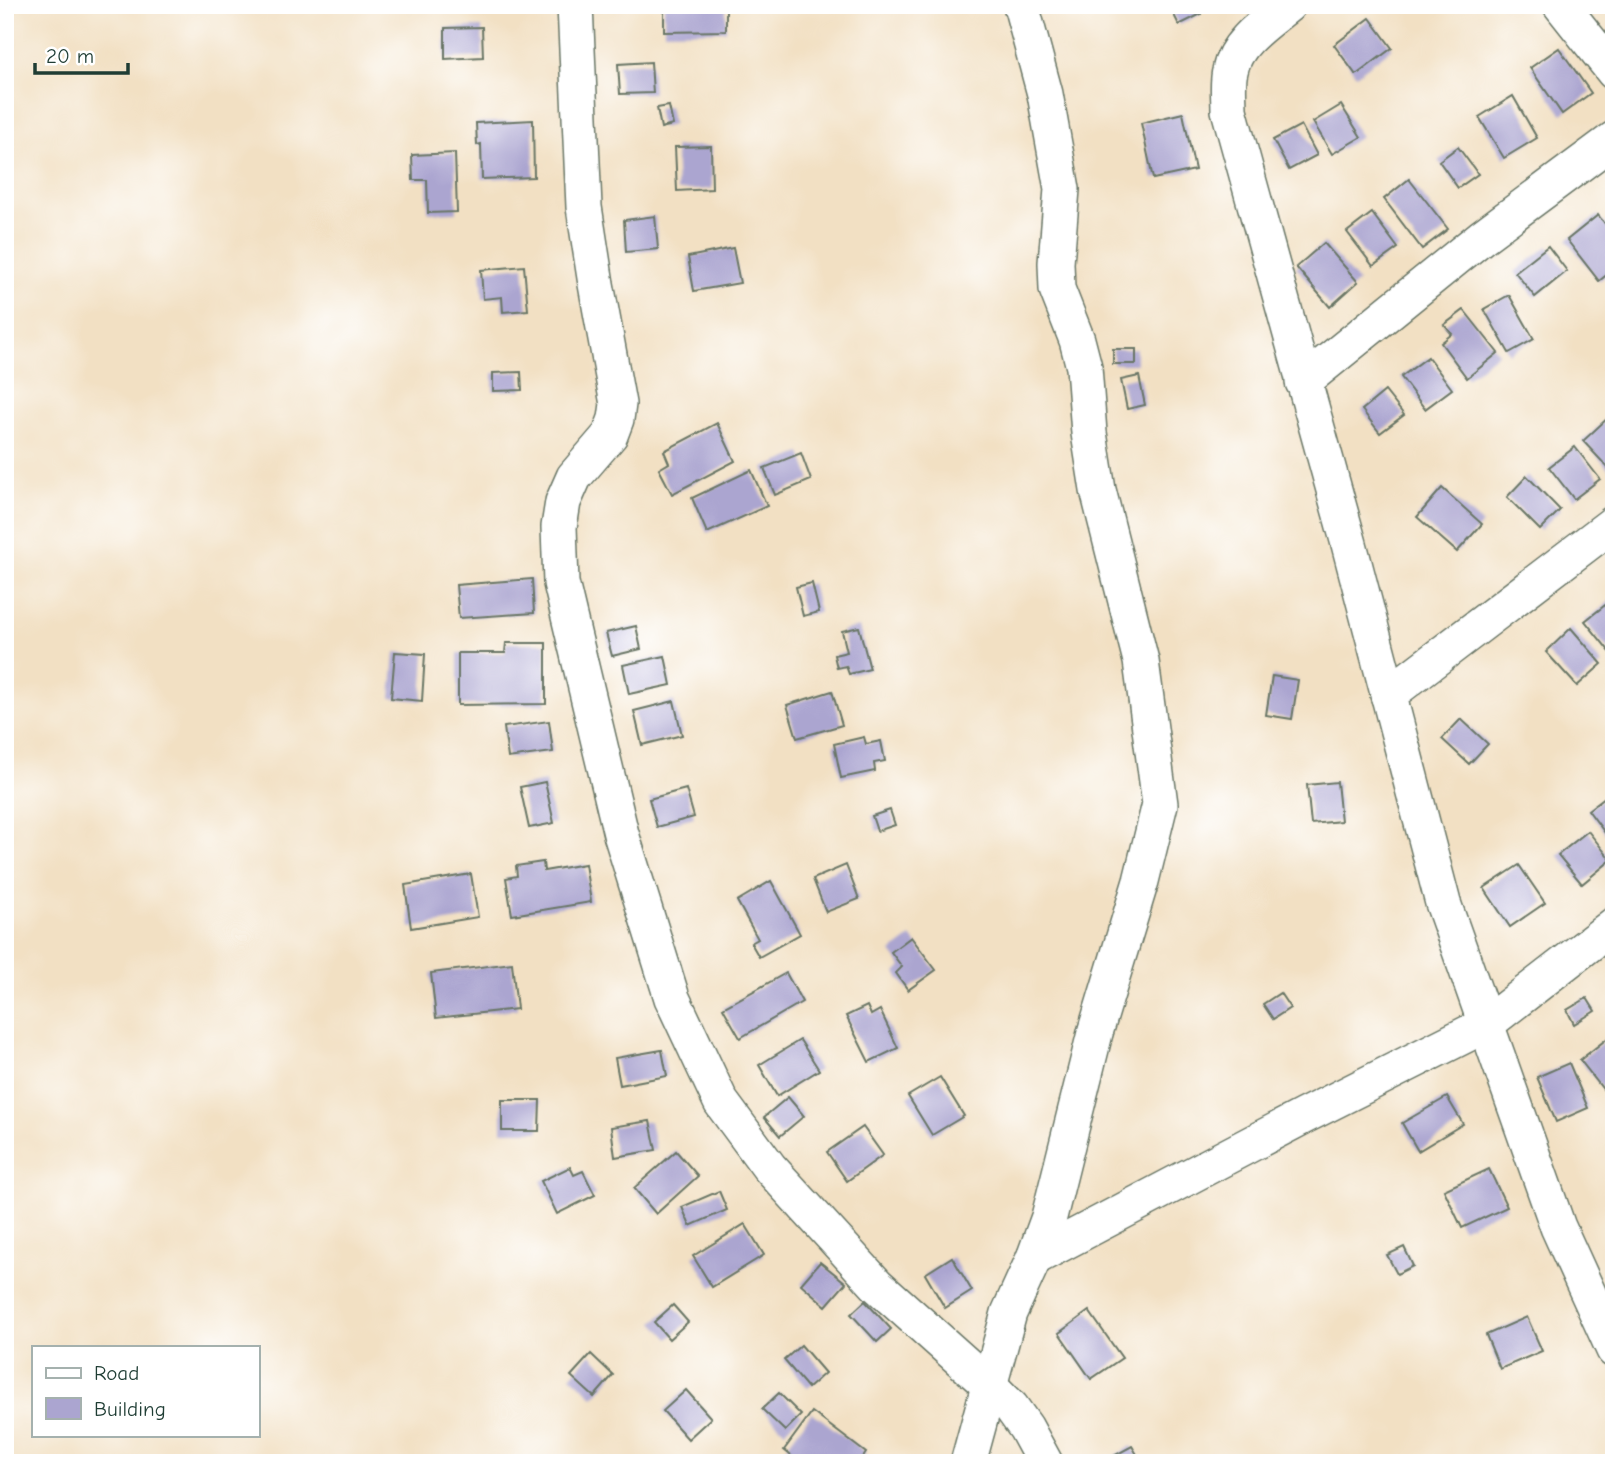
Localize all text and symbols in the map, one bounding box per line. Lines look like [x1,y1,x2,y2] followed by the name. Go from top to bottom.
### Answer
[35,32,128,76] scale bar
[46,44,94,68] text: 20 m
[32,1346,259,1436] legend
[94,1361,139,1385] text: Road
[94,1397,166,1421] text: Building

